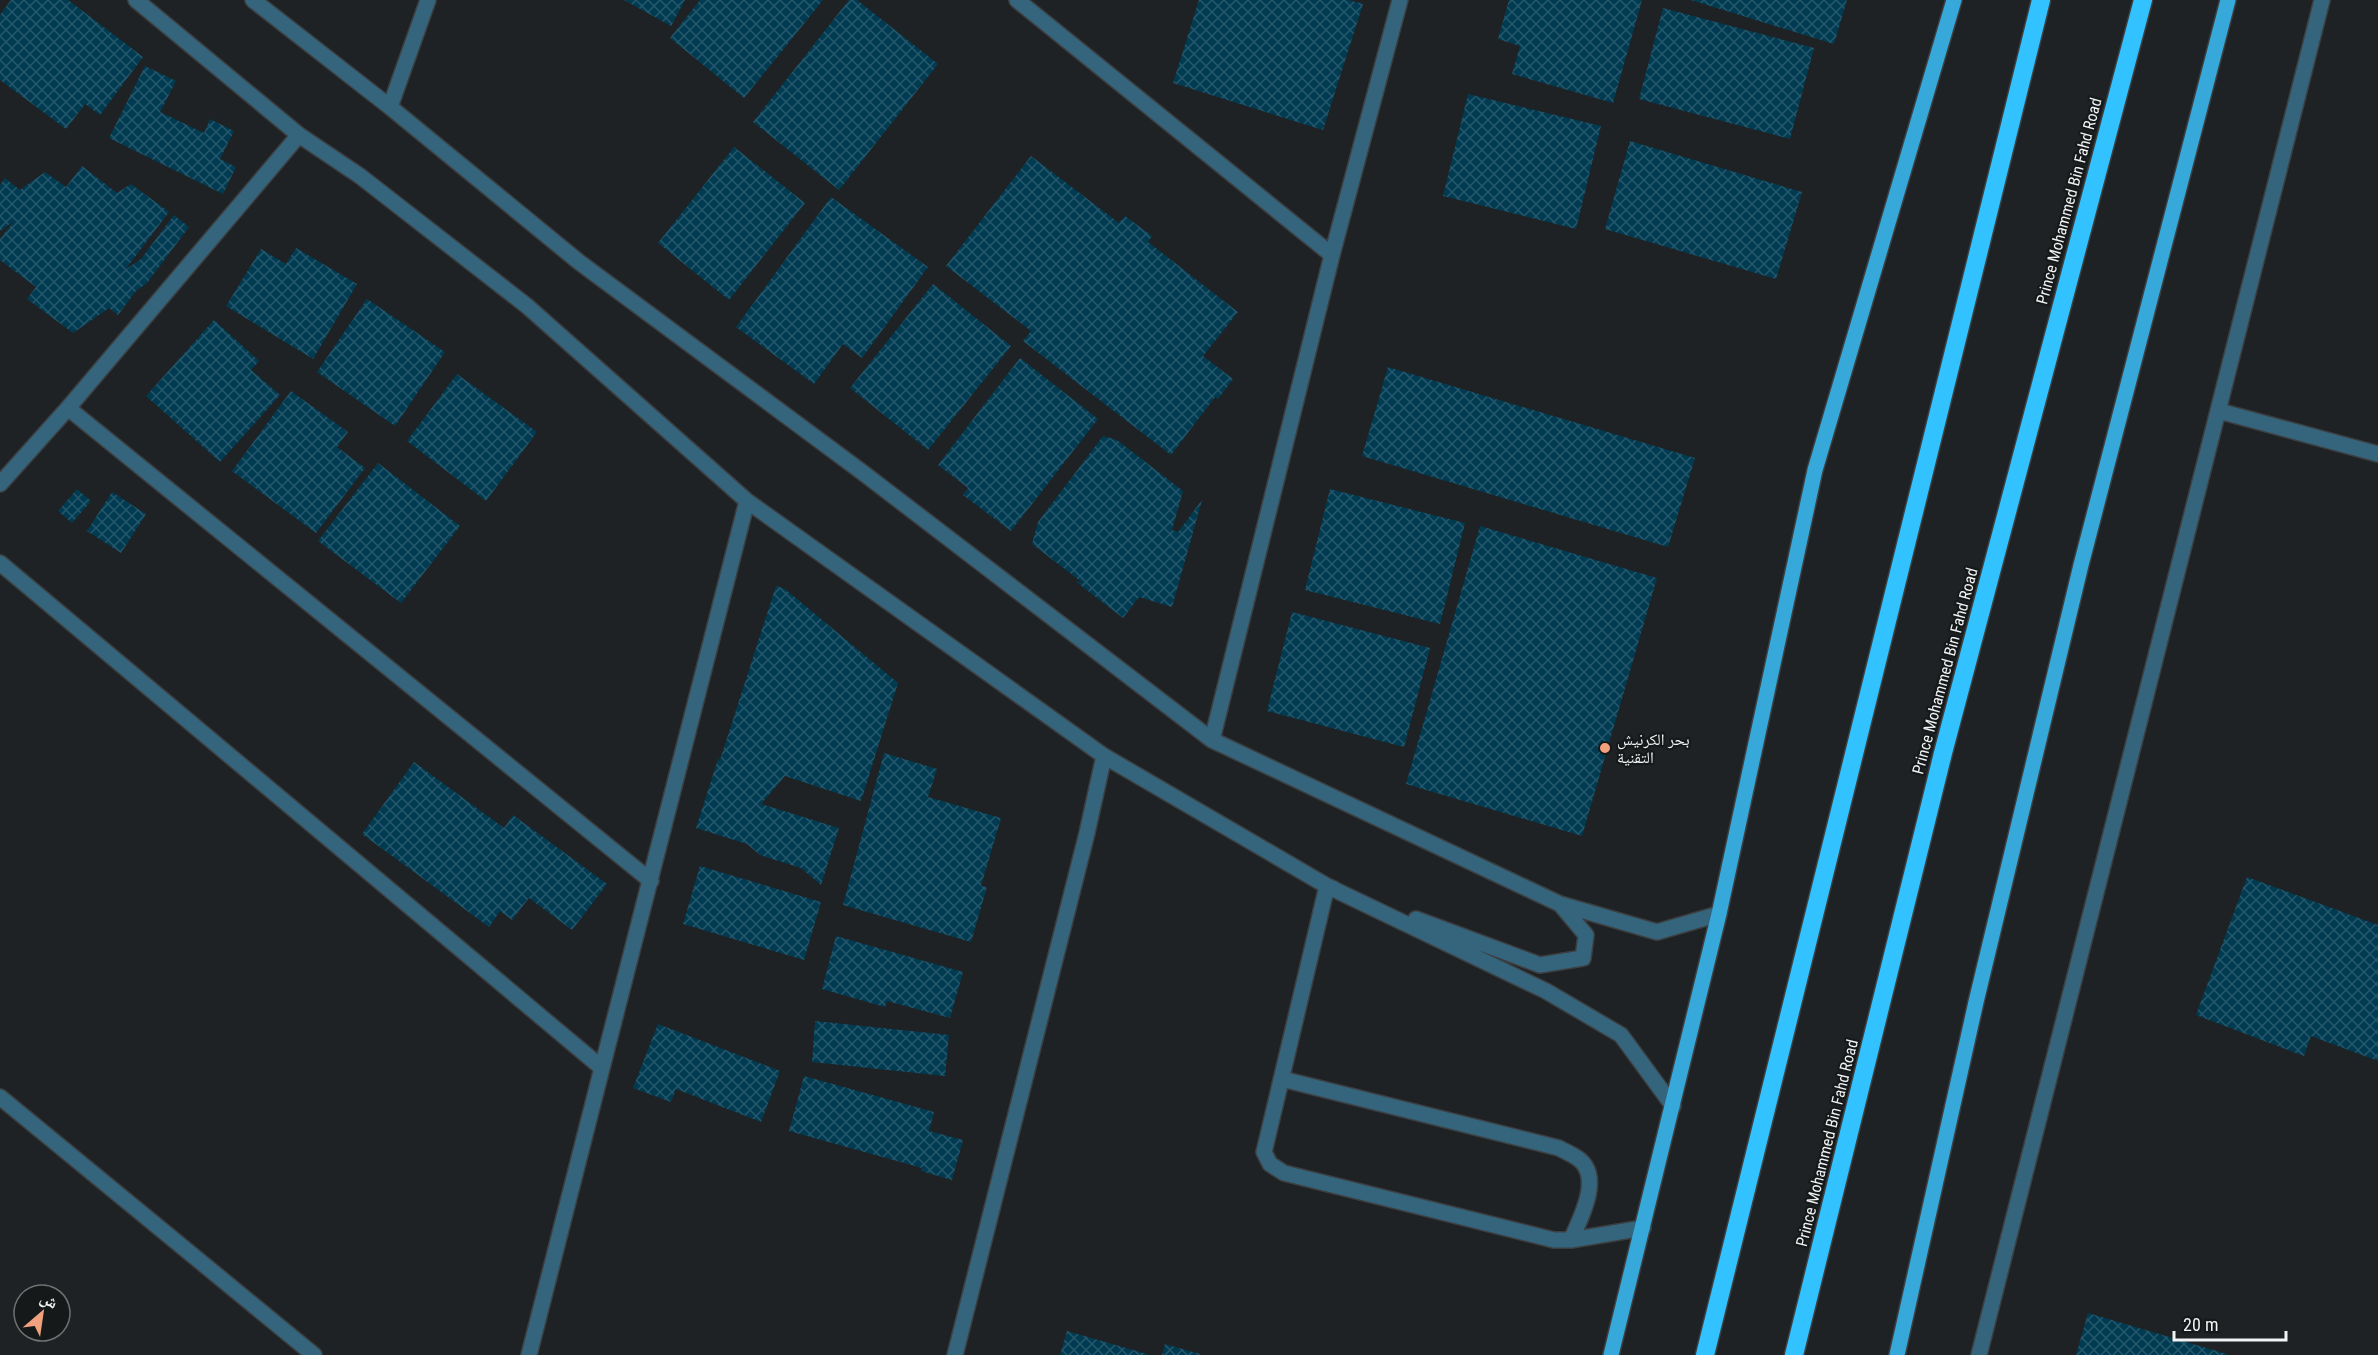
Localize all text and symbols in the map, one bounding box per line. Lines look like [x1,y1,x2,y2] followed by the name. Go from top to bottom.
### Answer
[2032,96,2106,306] street label: Prince Mohammed Bin Fahd Road
[1908,566,1982,776] street label: Prince Mohammed Bin Fahd Road
[1617,730,1690,767] place label: بحر الكرنيش التقنية
[1598,741,1612,755] marker: بحر الكرنيش التقنية
[1792,1037,1862,1249] street label: Prince Mohammed Bin Fahd Road
[12,1283,72,1343] north arrow
[37,1288,61,1313] text: ش
[2174,1304,2286,1342] scale bar
[2183,1314,2218,1335] text: 20 m

